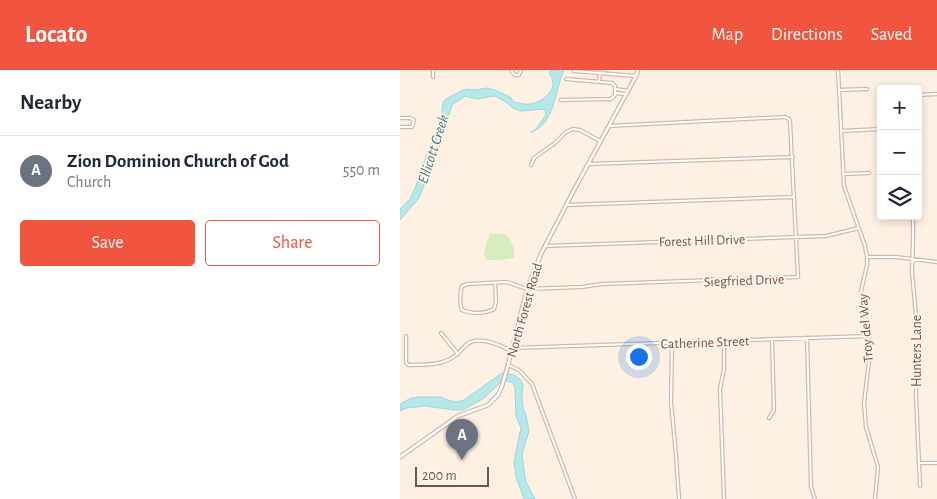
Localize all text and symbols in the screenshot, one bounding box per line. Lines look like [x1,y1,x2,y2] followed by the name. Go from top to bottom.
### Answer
[25,23,87,47] text: Locato
[712,26,743,44] text: Map
[771,26,843,44] text: Directions
[871,26,912,44] text: Saved
[877,85,922,220] map controls
[877,85,922,130] button: +
[20,92,81,113] text: Nearby
[415,113,452,185] water label: Ellicott Creek
[877,130,922,175] button: −
[67,152,289,171] text: Zion Dominion Church of God
[31,162,41,178] text: A
[343,162,380,178] text: 550 m
[67,174,111,190] text: Church
[877,175,922,220] button: layers
[20,220,195,266] button: Save
[205,220,380,266] button: Share
[659,232,746,250] street label: Forest Hill Drive
[505,261,545,359] street label: North Forest Road
[704,273,784,289] street label: Siegfried Drive
[856,293,876,363] street label: Troy del Way
[910,315,924,387] street label: Hunters Lane
[660,334,750,352] street label: Catherine Street
[626,344,652,370] your location
[446,419,478,460] pin: A
[415,464,489,487] scale bar
[422,469,457,483] text: 200 m

